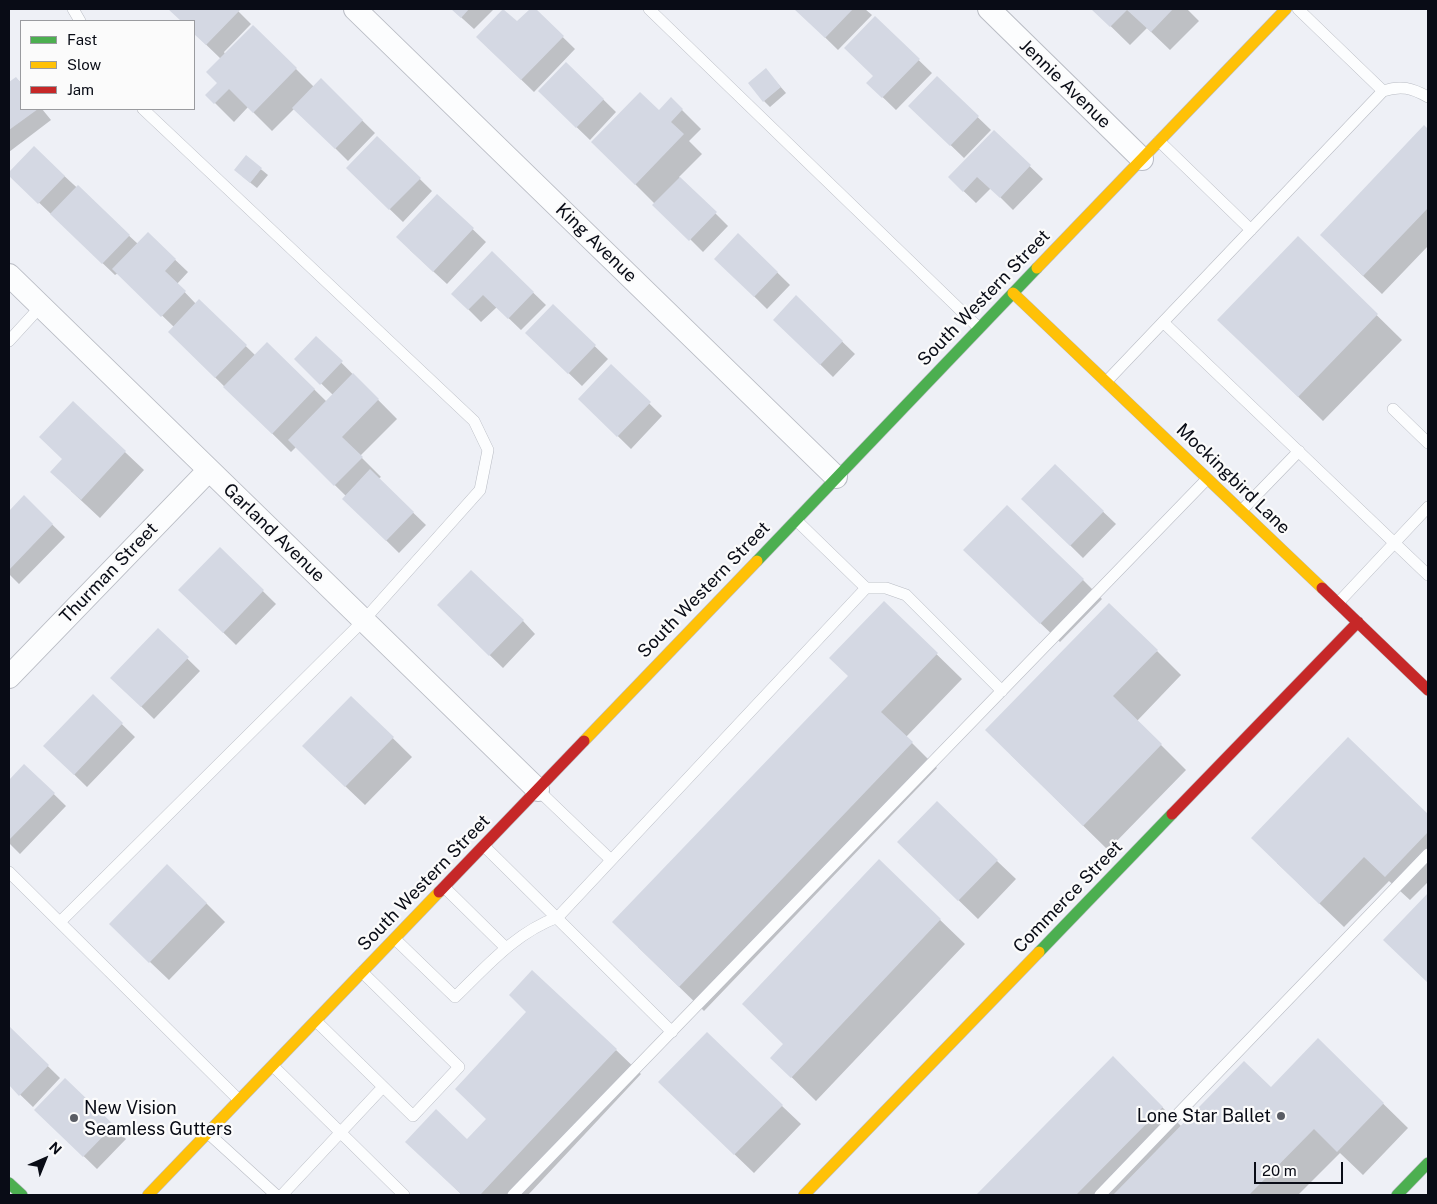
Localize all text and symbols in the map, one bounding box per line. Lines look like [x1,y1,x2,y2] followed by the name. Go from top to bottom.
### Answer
[20,20,195,110] legend
[67,31,97,48] text: Fast
[1015,35,1115,133] street label: Jennie Avenue
[67,56,101,73] text: Slow
[67,81,94,98] text: Jam
[551,199,641,287] street label: King Avenue
[913,225,1055,371] street label: South Western Street
[1172,419,1294,539] street label: Mockingbird Lane
[219,479,329,587] street label: Garland Avenue
[633,517,775,663] street label: South Western Street
[56,518,162,628] street label: Thurman Street
[353,810,495,956] street label: South Western Street
[1009,836,1127,958] street label: Commerce Street
[84,1097,232,1140] place label: New Vision Seamless Gutters
[1137,1105,1271,1127] place label: Lone Star Ballet
[1275,1110,1287,1122] marker: Lone Star Ballet
[68,1112,80,1124] marker: New Vision Seamless Gutters
[20,1134,70,1184] north arrow
[46,1139,65,1158] text: N
[1257,1152,1346,1184] scale bar
[1262,1162,1297,1179] text: 20 m

